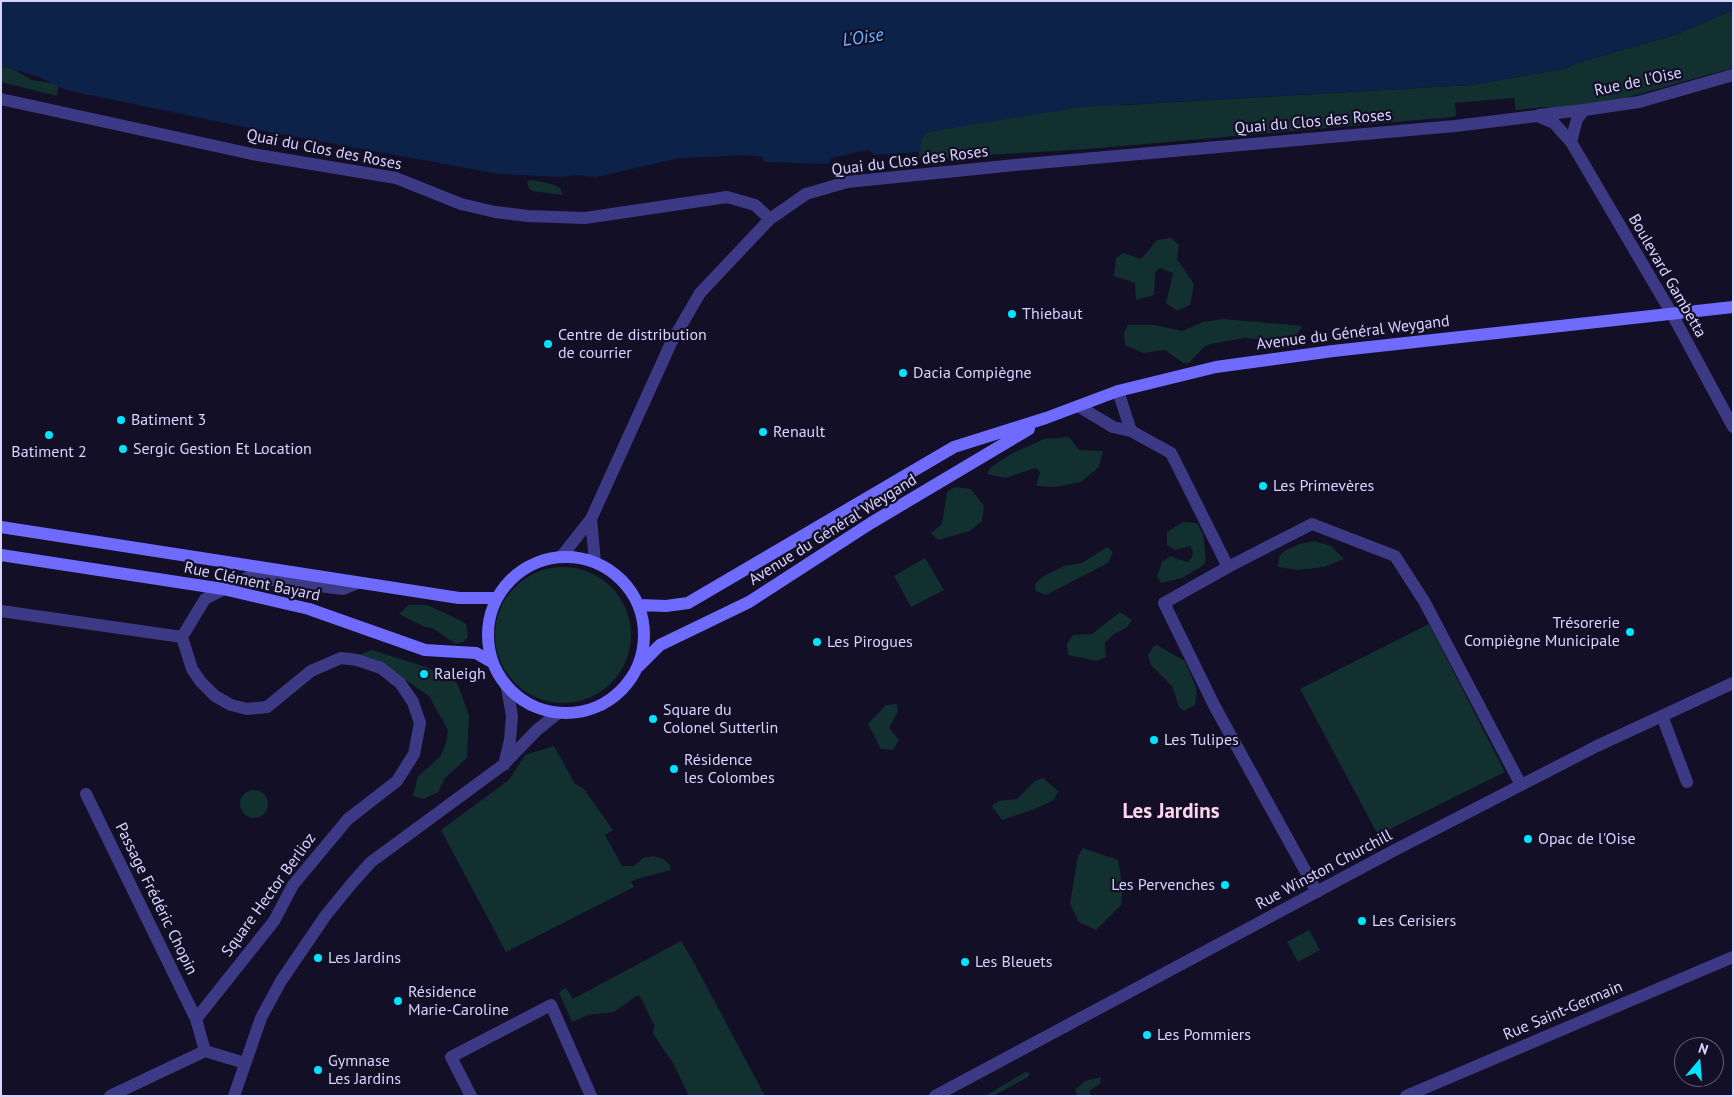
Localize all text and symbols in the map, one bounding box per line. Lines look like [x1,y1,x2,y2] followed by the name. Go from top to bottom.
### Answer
[841,24,885,52] water label: L'Oise
[1592,63,1684,101] street label: Rue de l'Oise
[1234,106,1392,138] street label: Quai du Clos des Roses
[245,126,403,174] street label: Quai du Clos des Roses
[831,142,989,180] street label: Quai du Clos des Roses
[1624,211,1710,341] street label: Boulevard Gambetta
[1022,304,1083,324] place label: Thiebaut
[1006,308,1018,320] marker: Thiebaut
[1255,312,1451,354] street label: Avenue du Général Weygand
[558,325,707,363] place label: Centre de distribution de courrier
[542,338,554,350] marker: Centre de distribution de courrier
[913,363,1032,383] place label: Dacia Compiègne
[897,367,909,379] marker: Dacia Compiègne
[131,410,206,430] place label: Batiment 3
[115,414,127,426] marker: Batiment 3
[773,422,825,442] place label: Renault
[757,426,769,438] marker: Renault
[43,429,55,441] marker: Batiment 2
[133,439,312,459] place label: Sergic Gestion Et Location
[11,442,87,462] place label: Batiment 2
[117,443,129,455] marker: Sergic Gestion Et Location
[745,470,921,590] street label: Avenue du Général Weygand
[1273,476,1374,496] place label: Les Primevères
[1257,480,1269,492] marker: Les Primevères
[182,558,322,606] street label: Rue Clément Bayard
[1464,613,1620,651] place label: Trésorerie Compiègne Municipale
[1624,626,1636,638] marker: Trésorerie Compiègne Municipale
[827,632,913,652] place label: Les Pirogues
[811,636,823,648] marker: Les Pirogues
[434,664,486,684] place label: Raleigh
[418,668,430,680] marker: Raleigh
[663,700,778,738] place label: Square du Colonel Sutterlin
[647,713,659,725] marker: Square du Colonel Sutterlin
[1164,730,1239,750] place label: Les Tulipes
[1148,734,1160,746] marker: Les Tulipes
[684,750,775,788] place label: Résidence les Colombes
[668,763,680,775] marker: Résidence les Colombes
[1123,799,1219,825] district label: Les Jardins
[111,820,201,978] street label: Passage Frédéric Chopin
[1252,826,1396,914] street label: Rue Winston Churchill
[218,829,320,961] street label: Square Hector Berlioz
[1538,829,1636,849] place label: Opac de l'Oise
[1522,833,1534,845] marker: Opac de l'Oise
[1111,875,1215,895] place label: Les Pervenches
[1219,879,1231,891] marker: Les Pervenches
[1372,911,1456,931] place label: Les Cerisiers
[1356,915,1368,927] marker: Les Cerisiers
[328,948,401,968] place label: Les Jardins
[312,952,324,964] marker: Les Jardins
[975,952,1053,972] place label: Les Bleuets
[959,956,971,968] marker: Les Bleuets
[1500,977,1626,1045] street label: Rue Saint-Germain
[408,982,509,1020] place label: Résidence Marie-Caroline
[392,995,404,1007] marker: Résidence Marie-Caroline
[1157,1025,1251,1045] place label: Les Pommiers
[1141,1029,1153,1041] marker: Les Pommiers
[1674,1037,1724,1087] north arrow
[1696,1039,1710,1059] text: N
[328,1051,401,1089] place label: Gymnase Les Jardins
[312,1064,324,1076] marker: Gymnase Les Jardins

